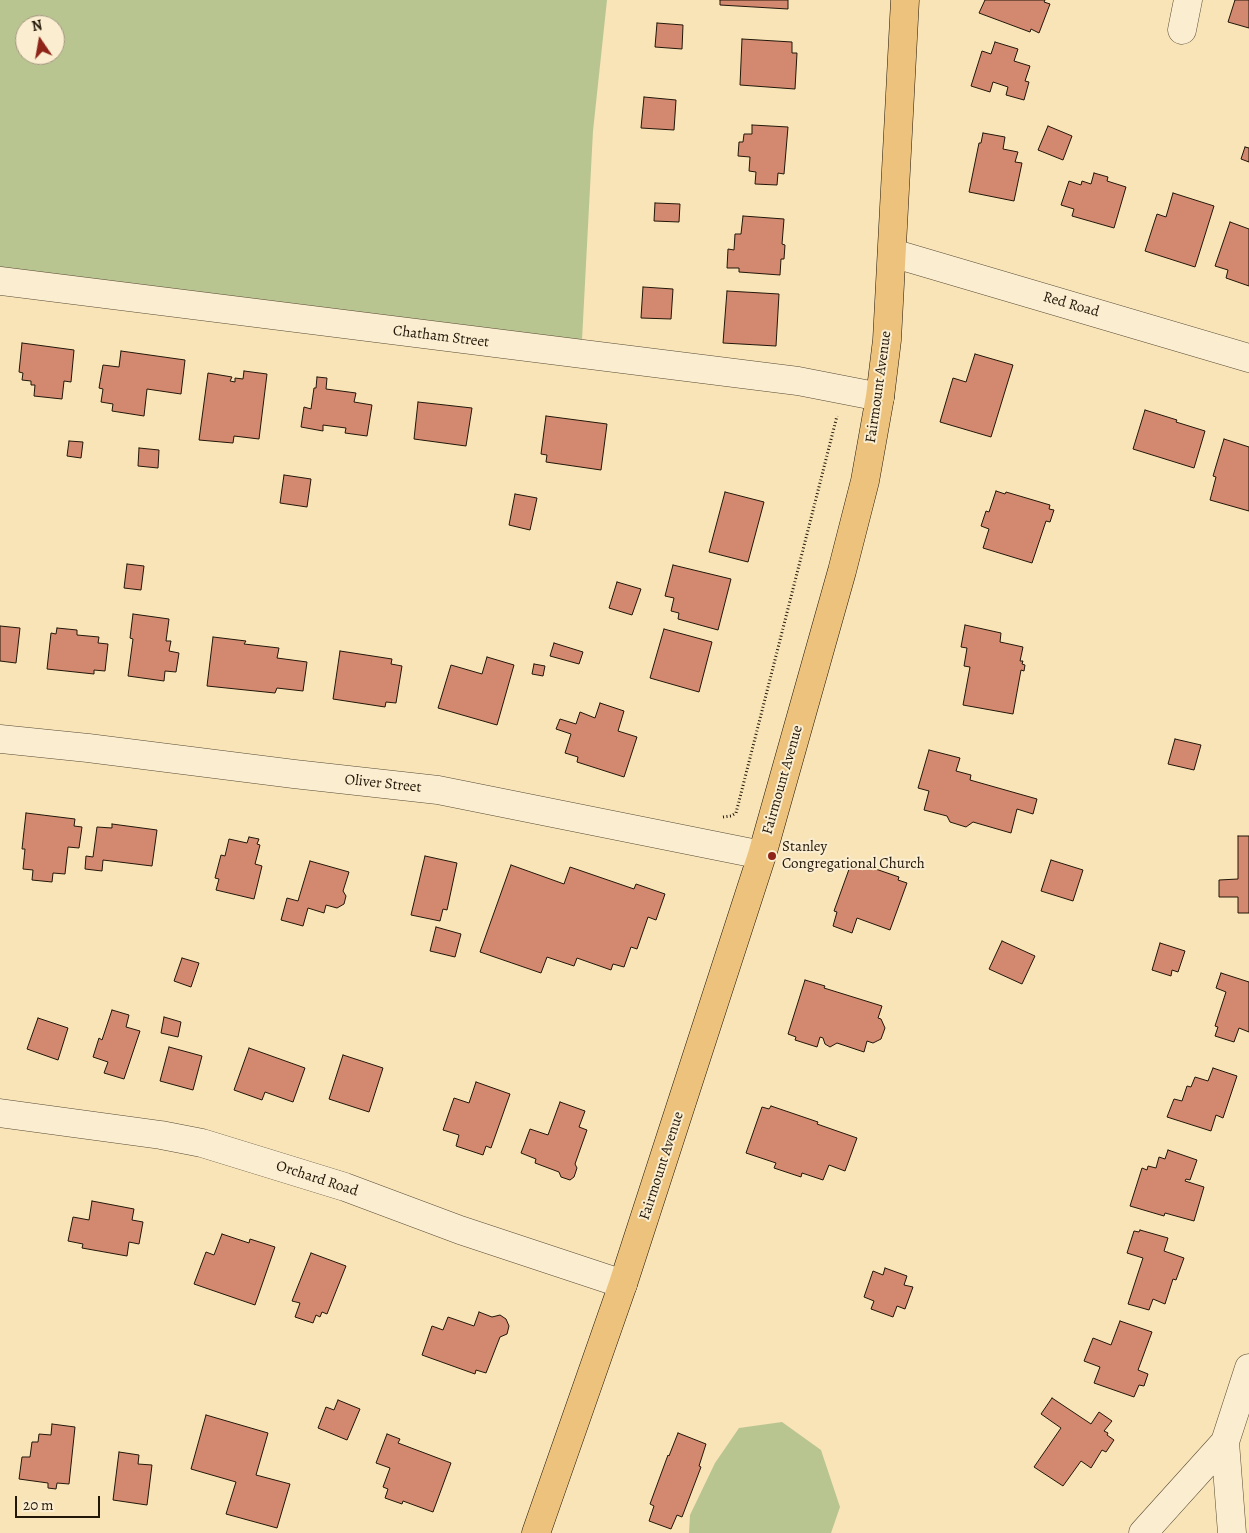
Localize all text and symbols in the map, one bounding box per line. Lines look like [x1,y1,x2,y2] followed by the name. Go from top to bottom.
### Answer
[15,15,65,65] north arrow
[30,15,44,36] text: N
[1041,288,1101,322] street label: Red Road
[392,322,490,352] street label: Chatham Street
[862,330,896,444] street label: Fairmount Avenue
[759,723,807,837] street label: Fairmount Avenue
[344,771,422,797] street label: Oliver Street
[782,838,925,873] place label: Stanley Congregational Church
[766,850,778,862] marker: Stanley Congregational Church
[636,1110,688,1222] street label: Fairmount Avenue
[274,1157,360,1201] street label: Orchard Road
[18,1486,102,1518] scale bar
[23,1495,54,1515] text: 20 m

